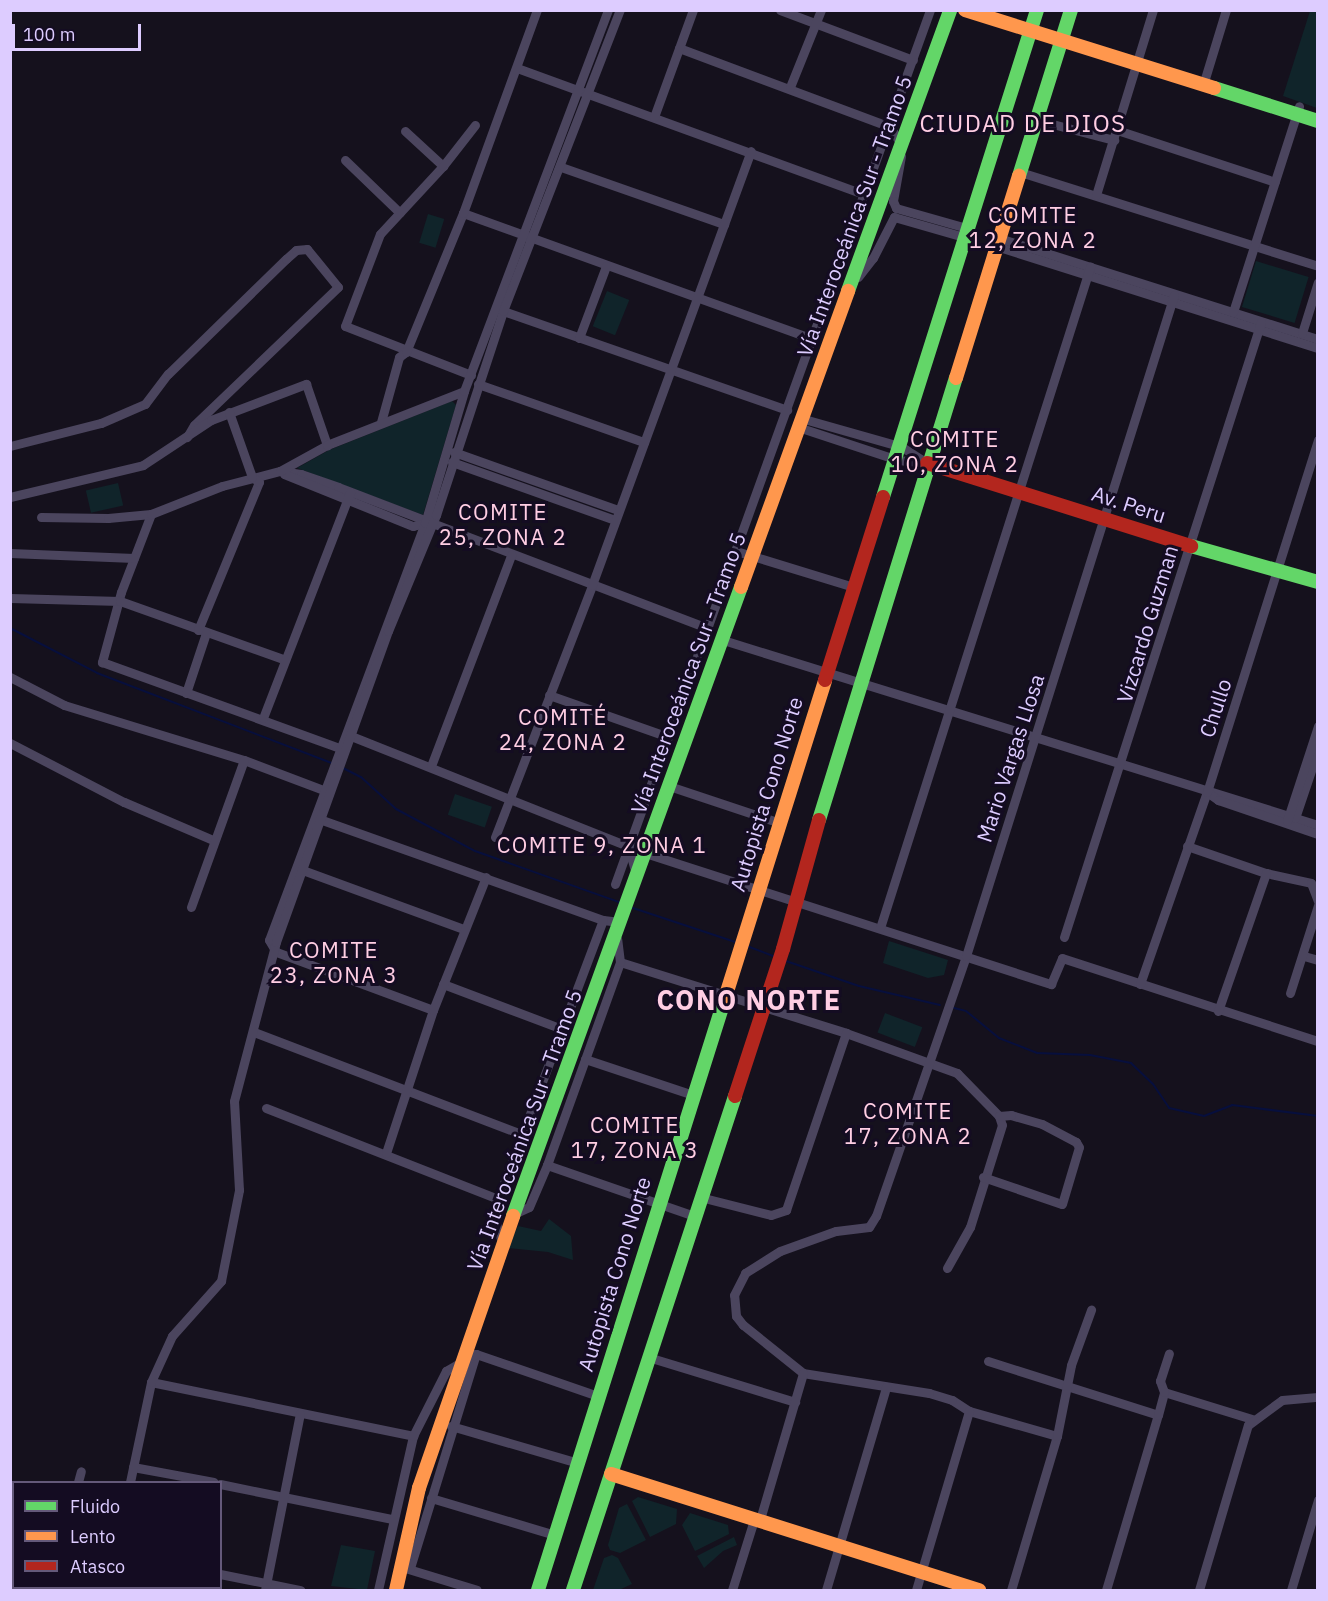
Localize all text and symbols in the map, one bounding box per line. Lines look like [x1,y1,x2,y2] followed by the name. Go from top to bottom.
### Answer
[15,12,144,50] scale bar
[23,23,75,46] text: 100 m
[791,72,917,360] street label: Vía Interoceánica Sur - Tramo 5
[919,110,1127,138] district label: CIUDAD DE DIOS
[969,201,1097,252] district label: COMITE 12, ZONA 2
[891,425,1019,476] district label: COMITE 10, ZONA 2
[1089,480,1169,528] street label: Av. Peru
[439,498,567,550] district label: COMITE 25, ZONA 2
[625,529,751,817] street label: Vía Interoceánica Sur - Tramo 5
[1111,542,1183,706] street label: Vizcardo Guzman
[971,671,1049,845] street label: Mario Vargas Llosa
[1194,676,1236,740] street label: Chullo
[724,694,808,894] street label: Autopista Cono Norte
[499,703,627,754] district label: COMITÉ 24, ZONA 2
[497,832,707,858] district label: COMITE 9, ZONA 1
[270,936,398,987] district label: COMITE 23, ZONA 3
[656,984,842,1016] district label: CONO NORTE
[461,986,587,1274] street label: Vía Interoceánica Sur - Tramo 5
[844,1097,972,1148] district label: COMITE 17, ZONA 2
[571,1111,699,1162] district label: COMITE 17, ZONA 3
[572,1174,656,1374] street label: Autopista Cono Norte
[12,1481,222,1589] legend
[70,1495,120,1518] text: Fluido
[70,1525,115,1548] text: Lento
[70,1555,125,1578] text: Atasco

